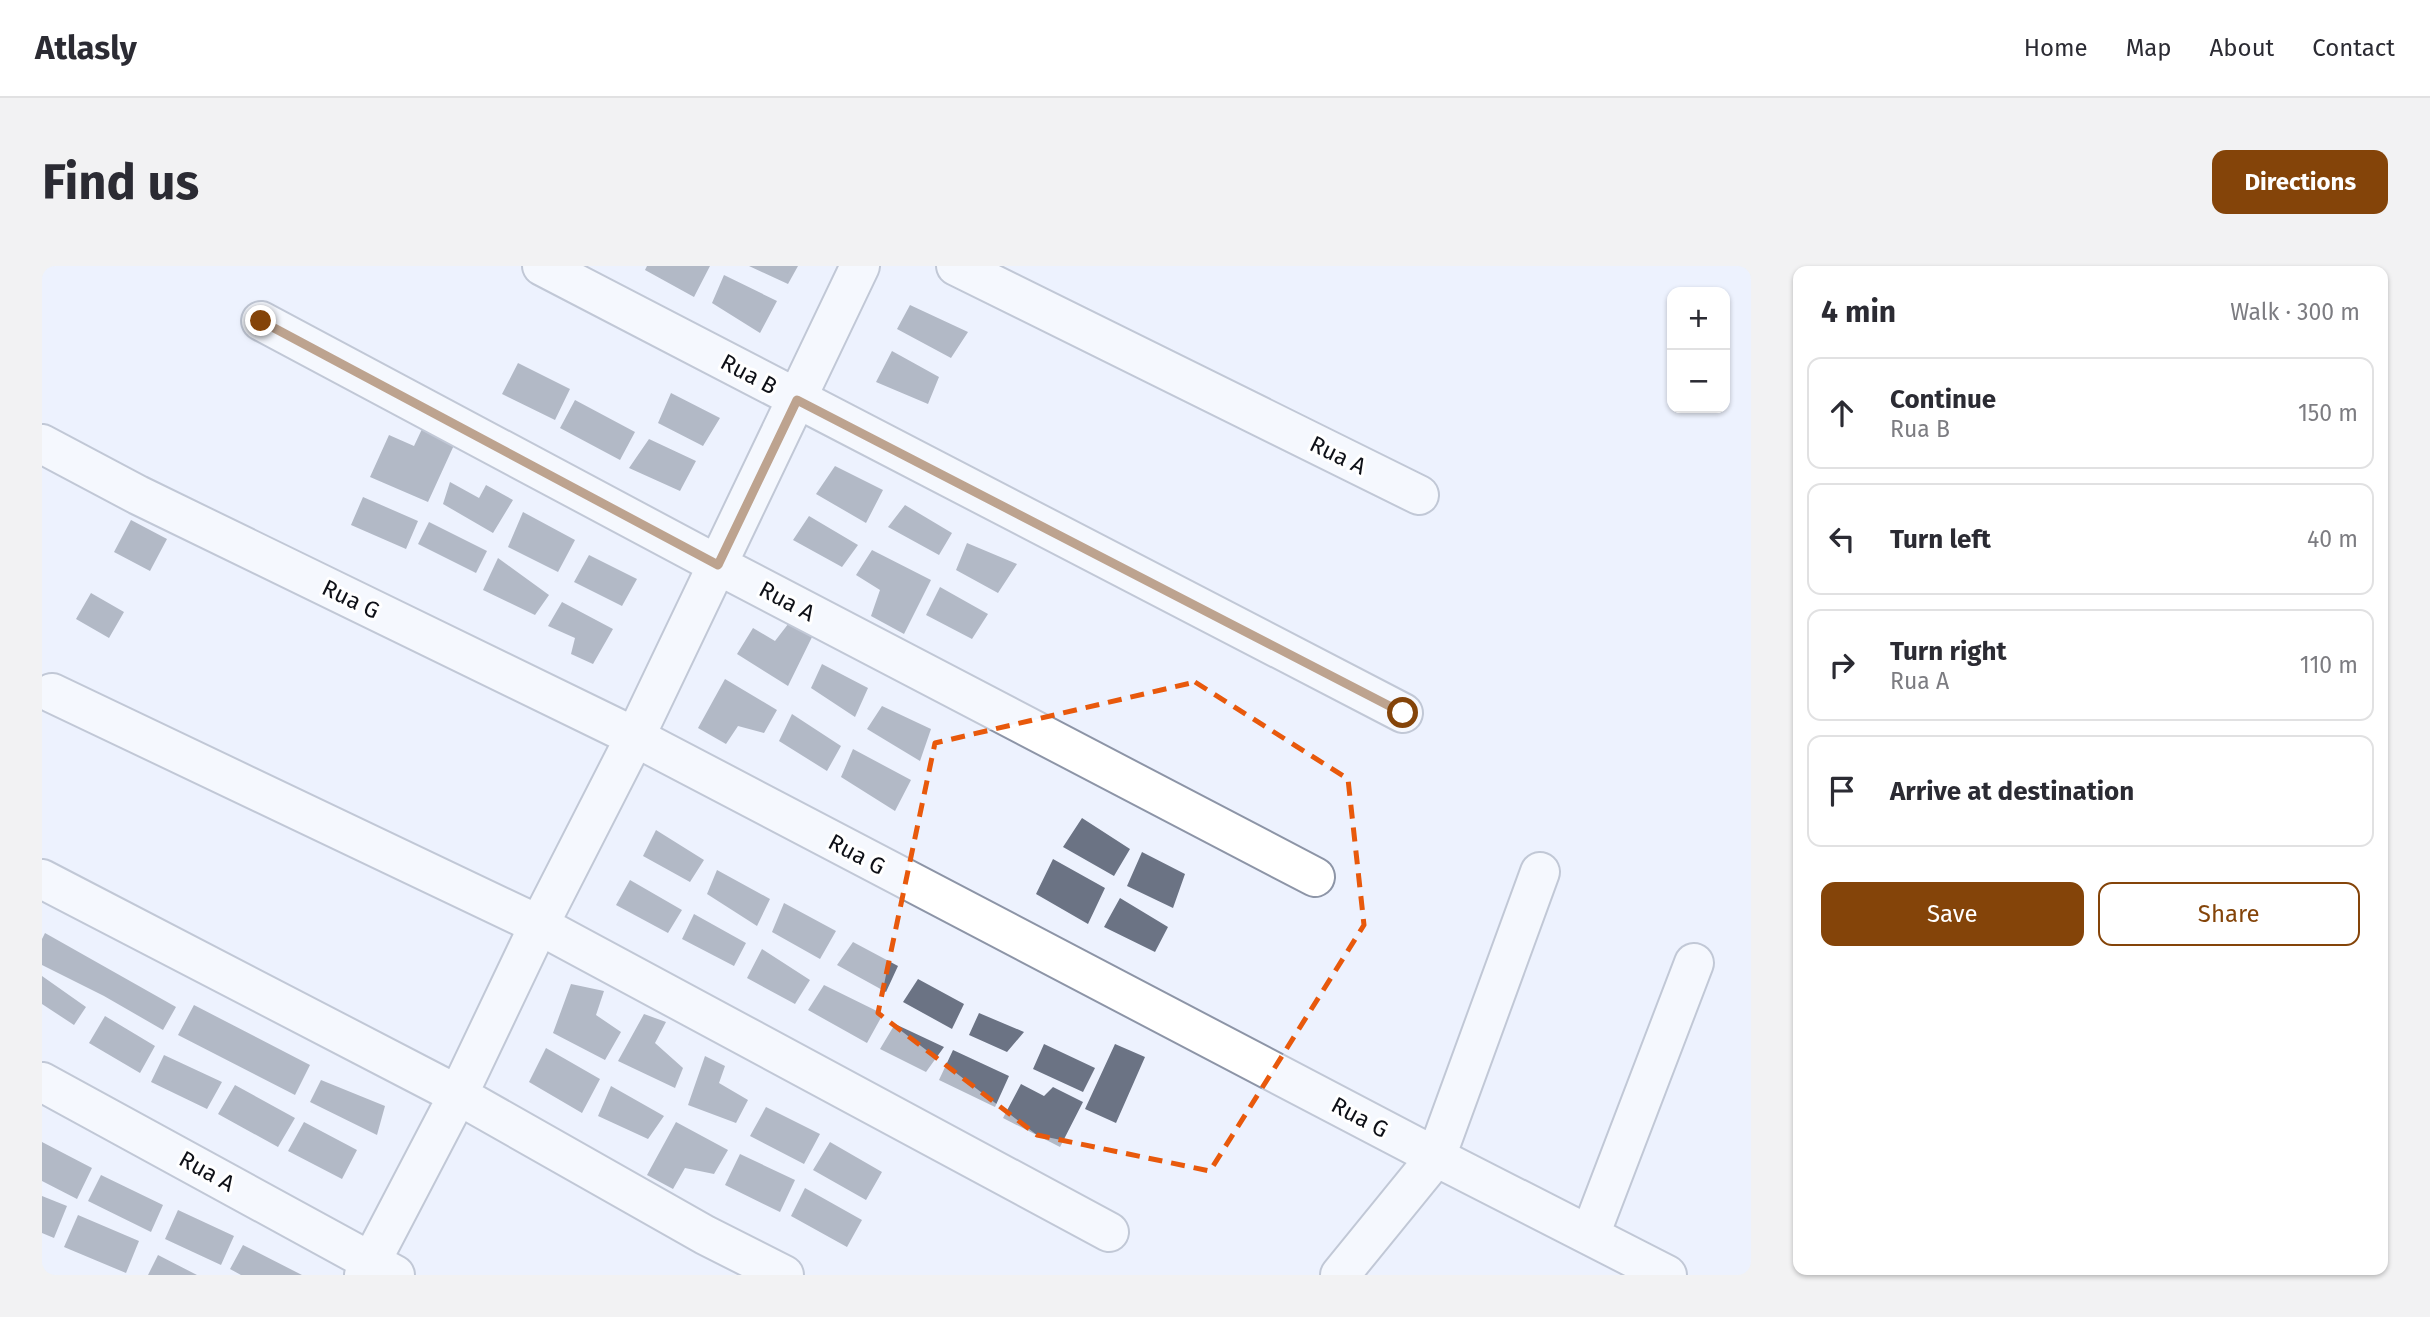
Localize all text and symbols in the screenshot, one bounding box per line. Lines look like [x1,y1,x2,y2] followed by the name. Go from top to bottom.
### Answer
[35,28,137,68] text: Atlasly
[2024,34,2088,62] text: Home
[2126,34,2172,62] text: Map
[2210,34,2274,62] text: About
[2312,34,2395,62] text: Contact
[2212,150,2388,214] button: Directions
[42,153,199,212] text: Find us
[1667,287,1730,413] map controls
[1667,287,1730,350] button: +
[1821,294,1896,330] text: 4 min
[2230,298,2360,326] text: Walk · 300 m
[245,305,276,336] route end
[716,348,782,400] street label: Rua B
[1667,350,1730,413] button: −
[1890,384,1996,415] text: Continue
[1823,394,1861,432] icon: ahead
[2298,399,2358,427] text: 150 m
[1890,415,1950,443] text: Rua B
[1305,429,1371,481] street label: Rua A
[1823,520,1861,558] icon: left
[1890,524,1991,555] text: Turn left
[2307,525,2358,553] text: 40 m
[318,573,384,625] street label: Rua G
[754,575,820,628] street label: Rua A
[1890,636,2007,667] text: Turn right
[1823,646,1861,684] icon: right
[2300,651,2358,679] text: 110 m
[1890,667,1949,695] text: Rua A
[1387,697,1418,728] route start
[1823,772,1861,810] icon: arrive
[1890,776,2134,807] text: Arrive at destination
[824,827,890,881] street label: Rua G
[1821,882,2084,946] button: Save
[2098,882,2360,946] button: Share
[1327,1090,1393,1144] street label: Rua G
[174,1144,240,1198] street label: Rua A

